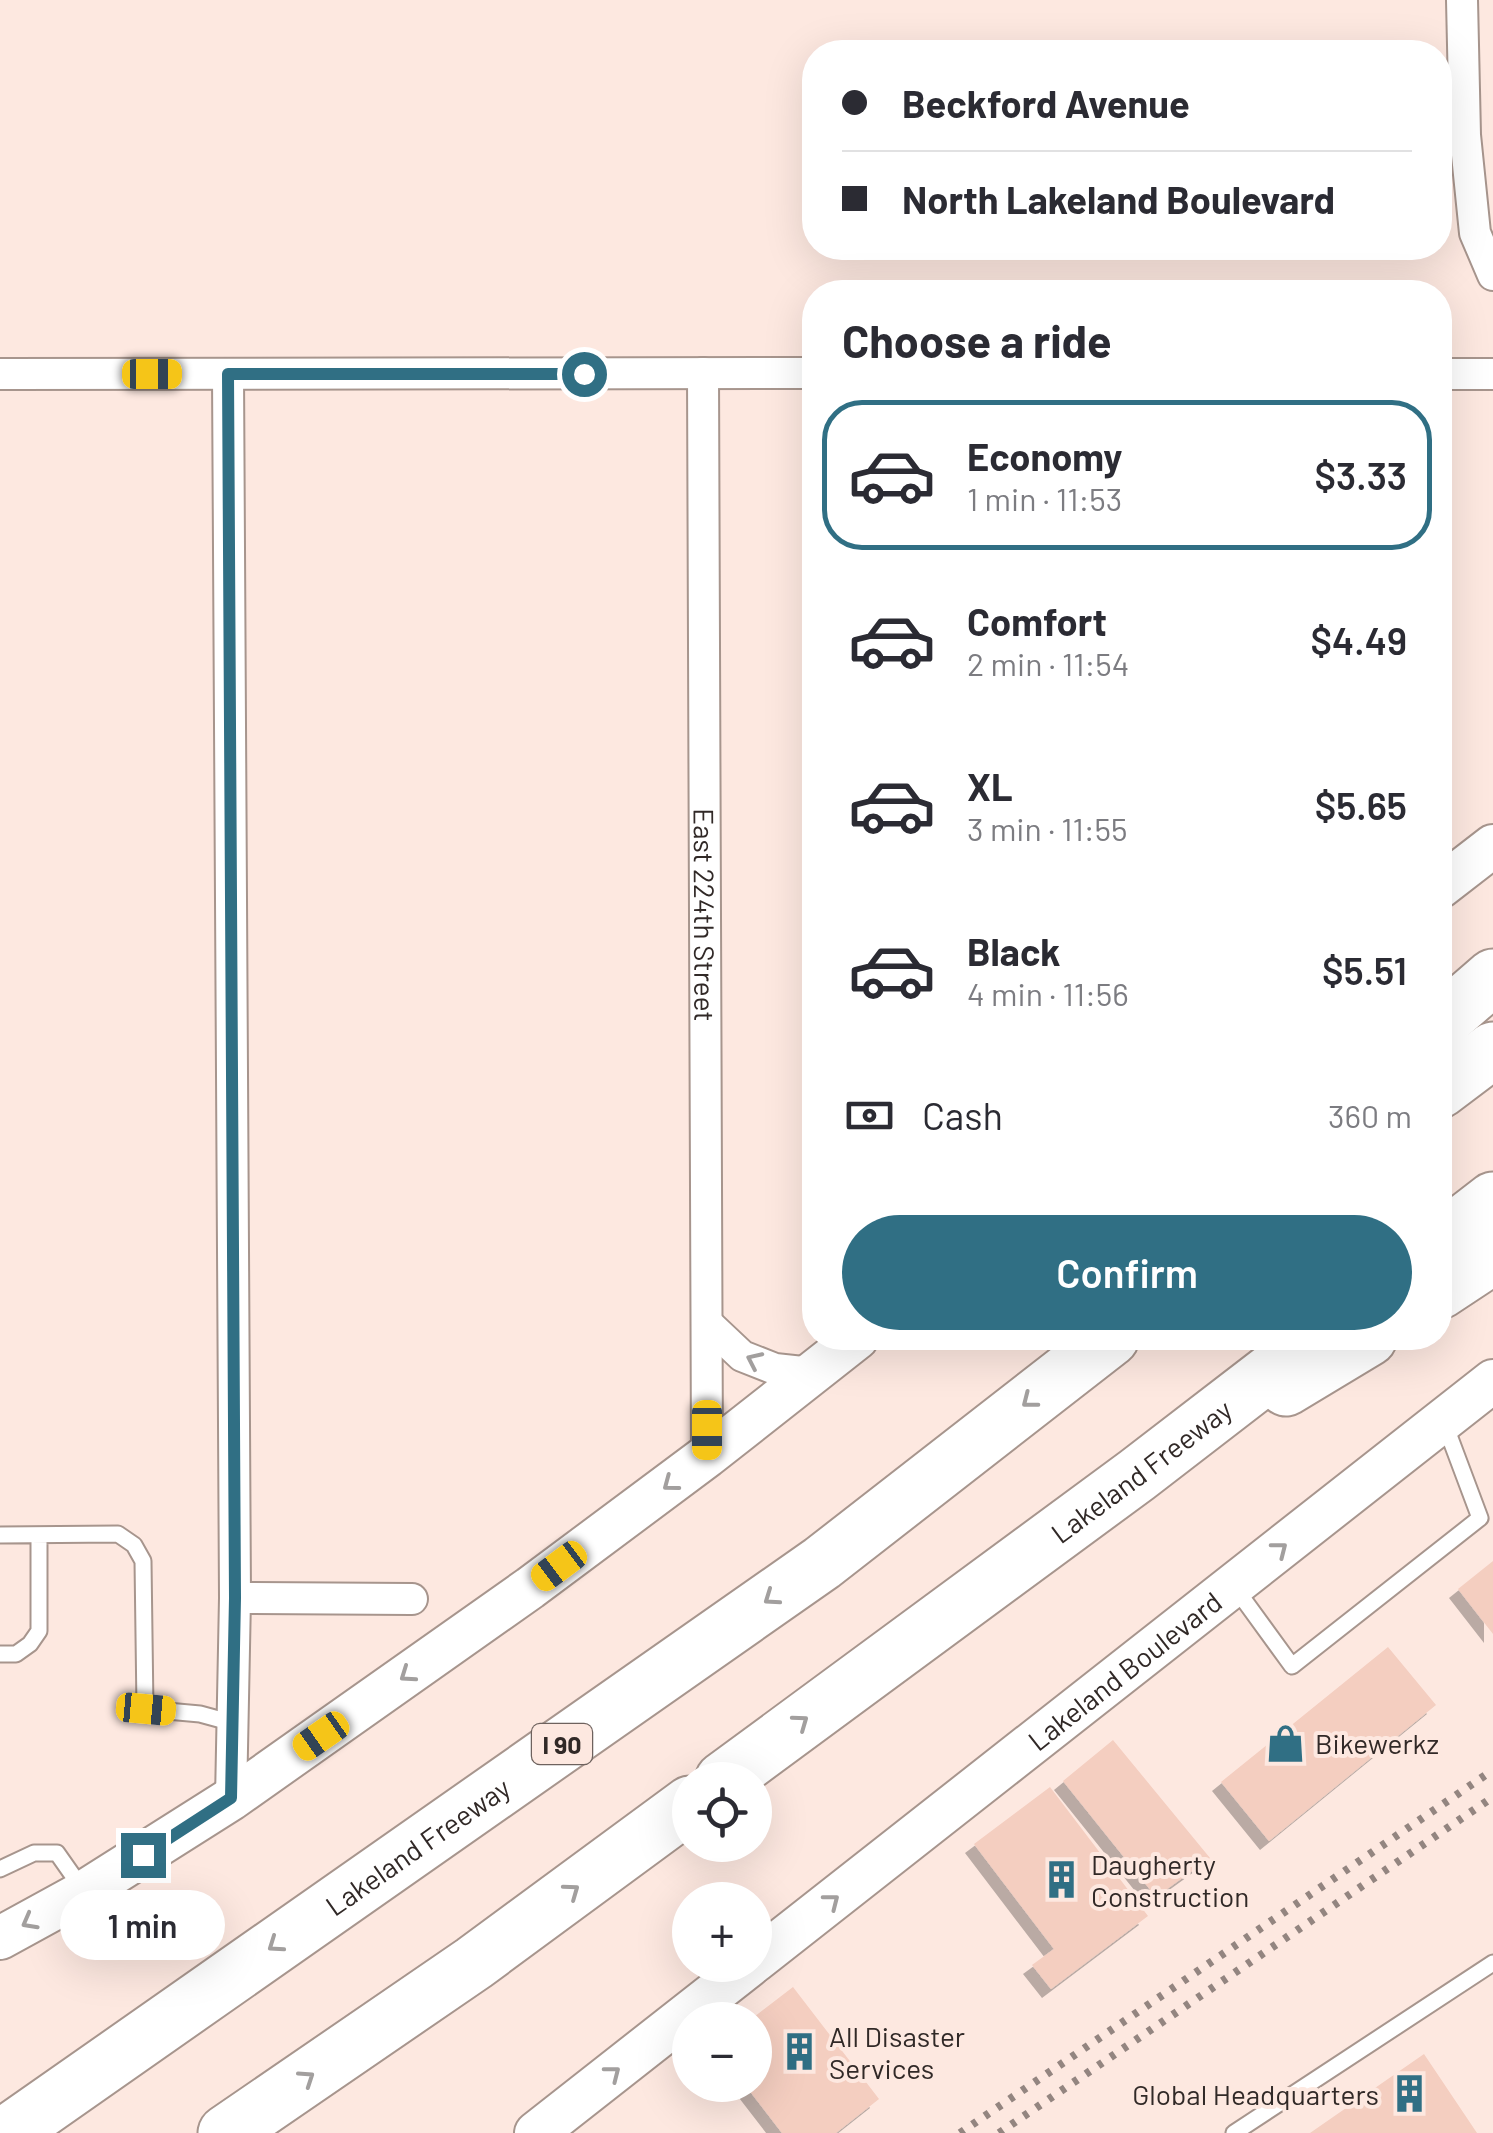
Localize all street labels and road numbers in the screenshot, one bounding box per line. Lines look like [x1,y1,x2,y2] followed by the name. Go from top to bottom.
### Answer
[688,808,722,1022] street label: East 224th Street
[1044,1392,1238,1550] street label: Lakeland Freeway
[1021,1584,1228,1757] street label: Lakeland Boulevard
[532,1724,592,1764] road number: I 90
[319,1770,516,1922] street label: Lakeland Freeway

